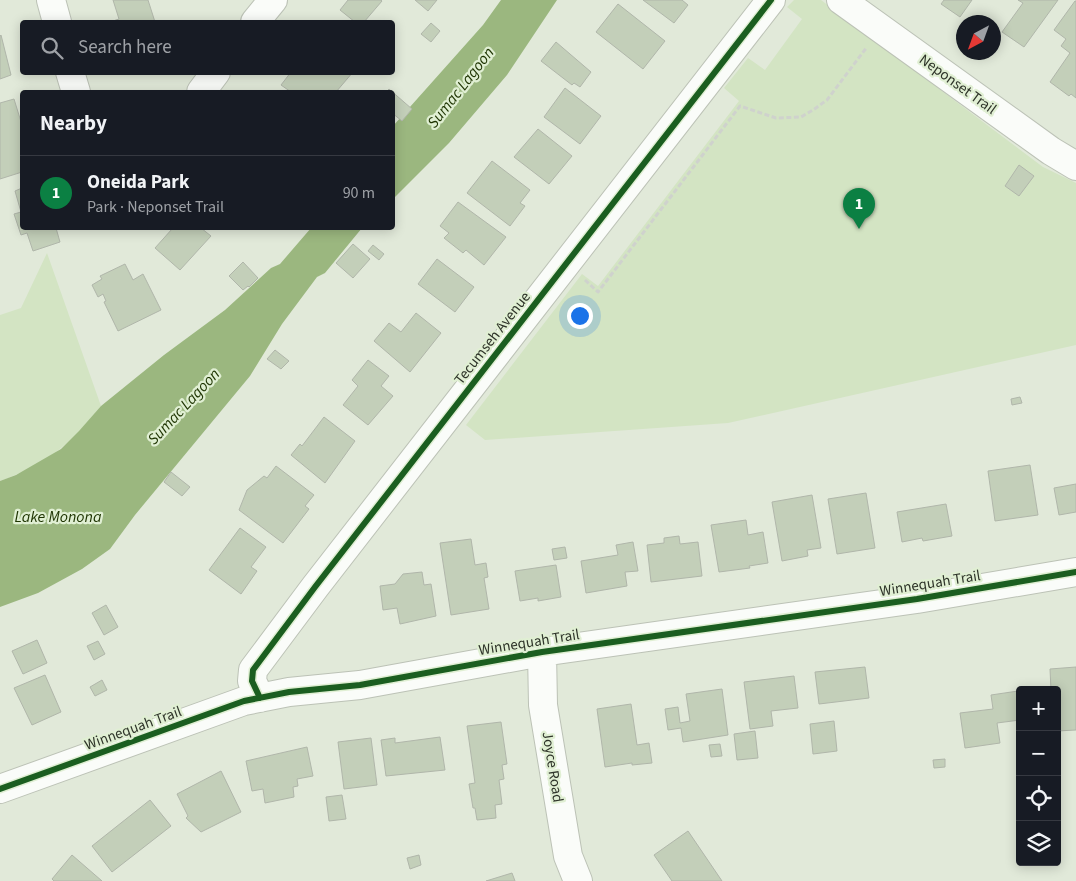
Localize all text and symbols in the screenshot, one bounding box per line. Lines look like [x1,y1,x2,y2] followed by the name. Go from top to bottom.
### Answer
[956,15,1001,60] north arrow
[20,20,395,75] search box
[38,34,66,62] icon: search
[78,34,172,61] text: Search here
[422,43,499,133] water label: Sumac Lagoon
[915,49,1001,120] street label: Neponset Trail
[40,108,107,138] text: Nearby
[87,169,189,196] text: Oneida Park
[52,182,60,204] text: 1
[343,182,375,204] text: 90 m
[843,188,875,229] pin: 1
[87,196,224,218] text: Park · Neponset Trail
[449,287,535,389] street label: Tecumseh Avenue
[567,303,593,329] your location
[143,364,225,450] water label: Sumac Lagoon
[14,506,102,528] water label: Lake Monona
[878,565,982,602] street label: Winnequah Trail
[477,624,581,661] street label: Winnequah Trail
[1016,686,1061,866] map controls
[1016,686,1061,731] button: +
[82,701,185,756] street label: Winnequah Trail
[537,730,568,804] street label: Joyce Road
[1016,731,1061,776] button: −
[1016,776,1061,821] button: locate
[1016,821,1061,866] button: layers

